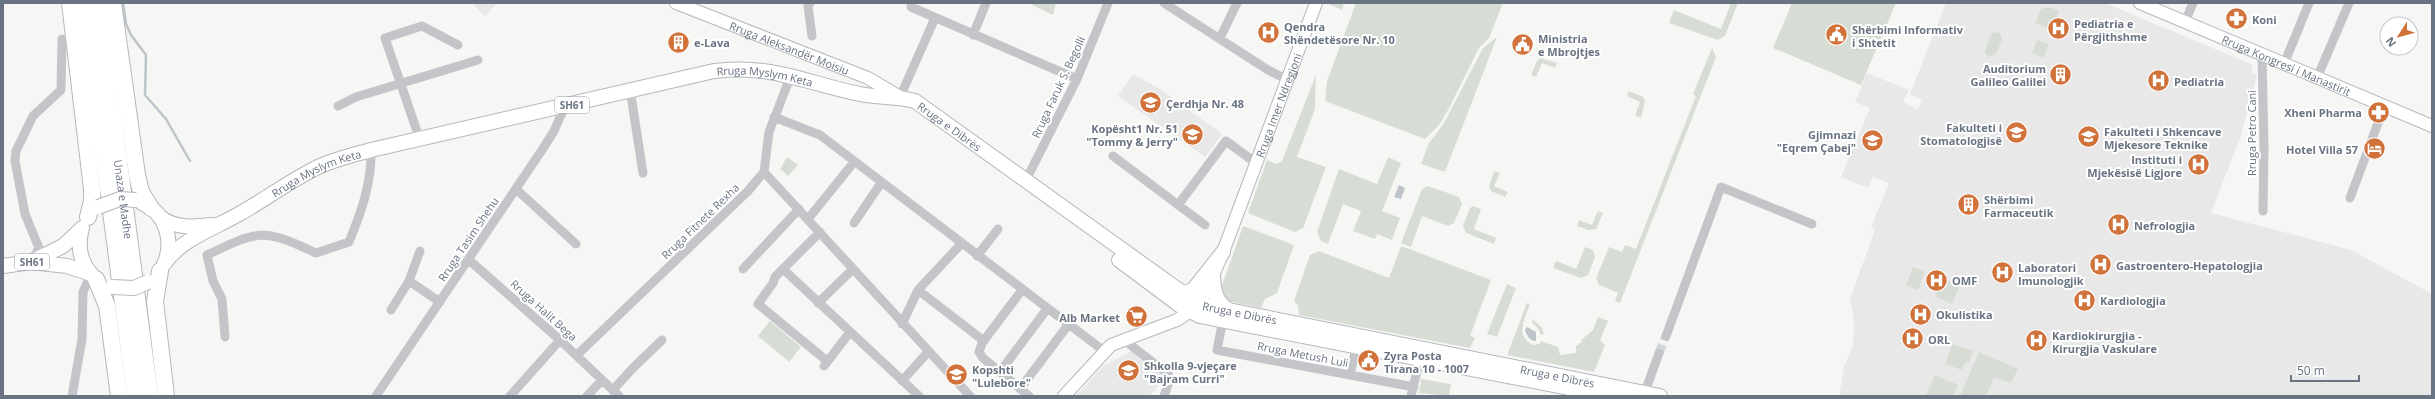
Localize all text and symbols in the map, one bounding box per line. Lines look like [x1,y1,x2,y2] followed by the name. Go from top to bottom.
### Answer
[2223,6,2249,32] pharmacy icon: Koni
[2252,12,2277,27] place label: Koni
[2046,16,2072,42] hospital icon: Pediatria e Përgjithshme
[2074,16,2148,44] place label: Pediatria e Përgjithshme
[2379,16,2419,56] north arrow
[728,17,852,78] street label: Rruga Aleksandër Moisiu
[1256,19,1282,45] hospital icon: Qendra Shëndetësore Nr. 10
[1284,19,1395,47] place label: Qendra Shëndetësore Nr. 10
[1824,22,1850,48] public building icon: Shërbimi Informativ i Shtetit
[1852,22,1964,50] place label: Shërbimi Informativ i Shtetit
[665,29,691,55] building icon: e-Lava
[1510,31,1536,57] public building icon: Ministria e Mbrojtjes
[1538,31,1600,59] place label: Ministria e Mbrojtjes
[2220,31,2353,99] street label: Rruga Kongresi i Manastirit
[1028,34,1088,140] street label: Rruga Faruk S. Begolli
[2382,34,2399,50] text: N
[694,35,730,50] place label: e-Lava
[1252,51,1304,159] street label: Rruga Imer Ndregjoni
[1971,61,2046,89] place label: Auditorium Galileo Galilei
[2048,61,2074,87] building icon: Auditorium Galileo Galilei
[716,62,815,89] street label: Rruga Myslym Keta
[2145,68,2171,94] hospital icon: Pediatria
[2174,74,2224,89] place label: Pediatria
[1137,90,1163,116] school or university icon: Çerdhja Nr. 48
[2244,90,2259,176] street label: Rruga Petro Cani
[1166,96,1244,111] place label: Çerdhja Nr. 48
[555,97,589,113] road number: SH61
[915,98,985,154] street label: Rruga e Dibrës
[2365,99,2391,125] pharmacy icon: Xheni Pharma
[2284,105,2362,120] place label: Xheni Pharma
[1920,120,2002,148] place label: Fakulteti i Stomatologjisë
[2004,120,2030,146] school or university icon: Fakulteti i Stomatologjisë
[1086,121,1178,149] place label: Kopësht1 Nr. 51 "Tommy & Jerry"
[1180,121,1206,147] school or university icon: Kopësht1 Nr. 51 "Tommy & Jerry"
[2075,124,2101,150] school or university icon: Fakulteti i Shkencave Mjekesore Teknike
[2104,124,2222,152] place label: Fakulteti i Shkencave Mjekesore Teknike
[1777,127,1856,155] place label: Gjimnazi "Eqrem Çabej"
[1859,127,1885,153] school or university icon: Gjimnazi "Eqrem Çabej"
[2361,136,2387,162] hotel icon: Hotel Villa 57
[2286,142,2358,157] place label: Hotel Villa 57
[268,146,363,200] street label: Rruga Myslym Keta
[2087,152,2182,180] place label: Instituti i Mjekësisë Ligjore
[2185,152,2211,178] hospital icon: Instituti i Mjekësisë Ligjore
[111,159,137,240] street label: Unaza e Madhe
[658,180,742,262] street label: Rruga Fitnete Rexha
[1956,192,1982,218] building icon: Shërbimi Farmaceutik
[1984,192,2054,220] place label: Shërbimi Farmaceutik
[434,194,502,284] street label: Rruga Tasim Shehu
[2105,212,2131,238] hospital icon: Nefrologjia
[2134,218,2195,233] place label: Nefrologjia
[2087,252,2113,278] hospital icon: Gastroentero-Hepatologjia
[15,254,49,270] road number: SH61
[2116,258,2263,273] place label: Gastroentero-Hepatologjia
[1990,260,2016,286] hospital icon: Laboratori Imunologjik
[2018,260,2084,288] place label: Laboratori Imunologjik
[1923,267,1949,293] hospital icon: OMF
[1952,273,1977,288] place label: OMF
[507,276,581,344] street label: Rruga Halit Bega
[2072,287,2098,313] hospital icon: Kardiologjia
[2100,293,2166,308] place label: Kardiologjia
[1201,298,1278,327] street label: Rruga e Dibrës
[1908,301,1934,327] hospital icon: Okulistika
[1123,304,1149,330] supermarket icon: Alb Market
[1936,307,1993,322] place label: Okulistika
[1059,310,1120,325] place label: Alb Market
[1899,326,1925,352] hospital icon: ORL
[2023,328,2049,354] hospital icon: Kardiokirurgjia - Kirurgjia Vaskulare
[2052,328,2158,356] place label: Kardiokirurgjia - Kirurgjia Vaskulare
[1928,332,1950,347] place label: ORL
[1256,338,1350,370] street label: Rruga Metush Luli
[1356,348,1382,374] public building icon: Zyra Posta Tirana 10 - 1007
[1384,348,1469,376] place label: Zyra Posta Tirana 10 - 1007
[2291,357,2359,383] scale bar
[1115,358,1141,384] school or university icon: Shkolla 9-vjeçare "Bajram Curri"
[1144,358,1237,386] place label: Shkolla 9-vjeçare "Bajram Curri"
[1519,361,1596,390] street label: Rruga e Dibrës
[944,362,970,388] school or university icon: Kopshti "Lulebore"
[972,362,1031,390] place label: Kopshti "Lulebore"
[2297,362,2325,379] text: 50 m

